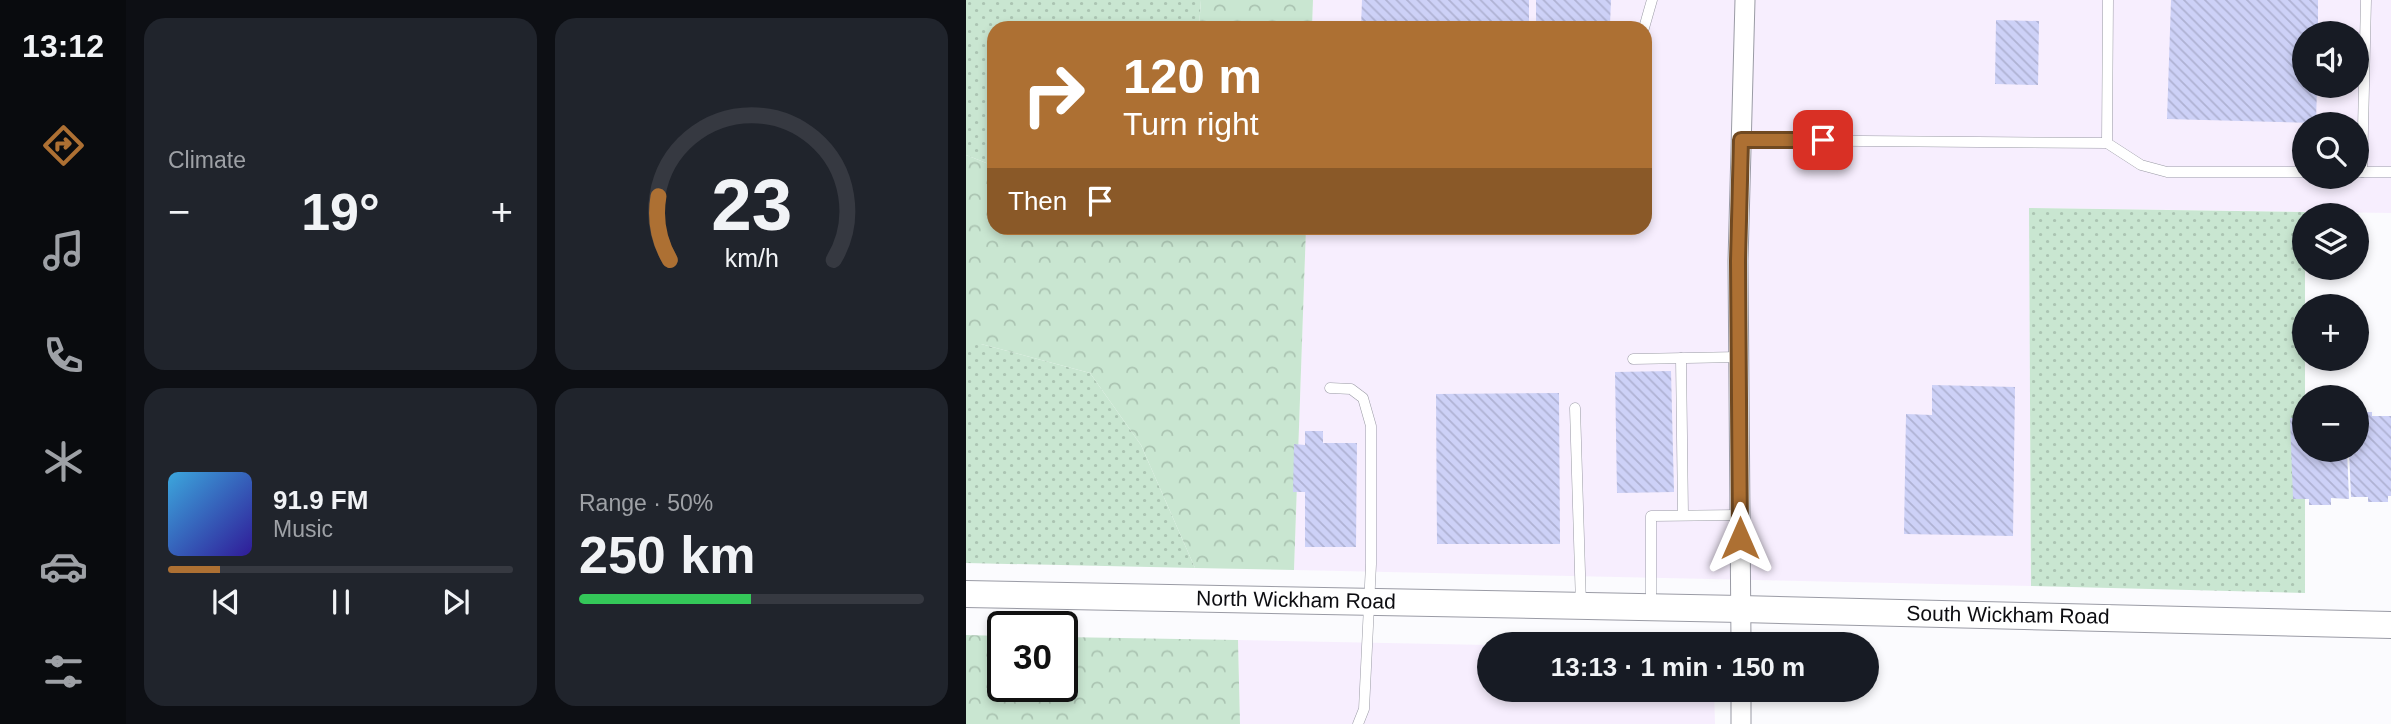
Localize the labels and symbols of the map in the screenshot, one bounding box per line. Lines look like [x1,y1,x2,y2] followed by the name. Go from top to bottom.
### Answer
[1793,110,1853,170] pin
[1703,501,1777,575] position arrow
[1196,586,1396,613] street label: North Wickham Road
[1906,601,2110,628] street label: South Wickham Road
[987,611,1078,702] speed limit sign: 30

